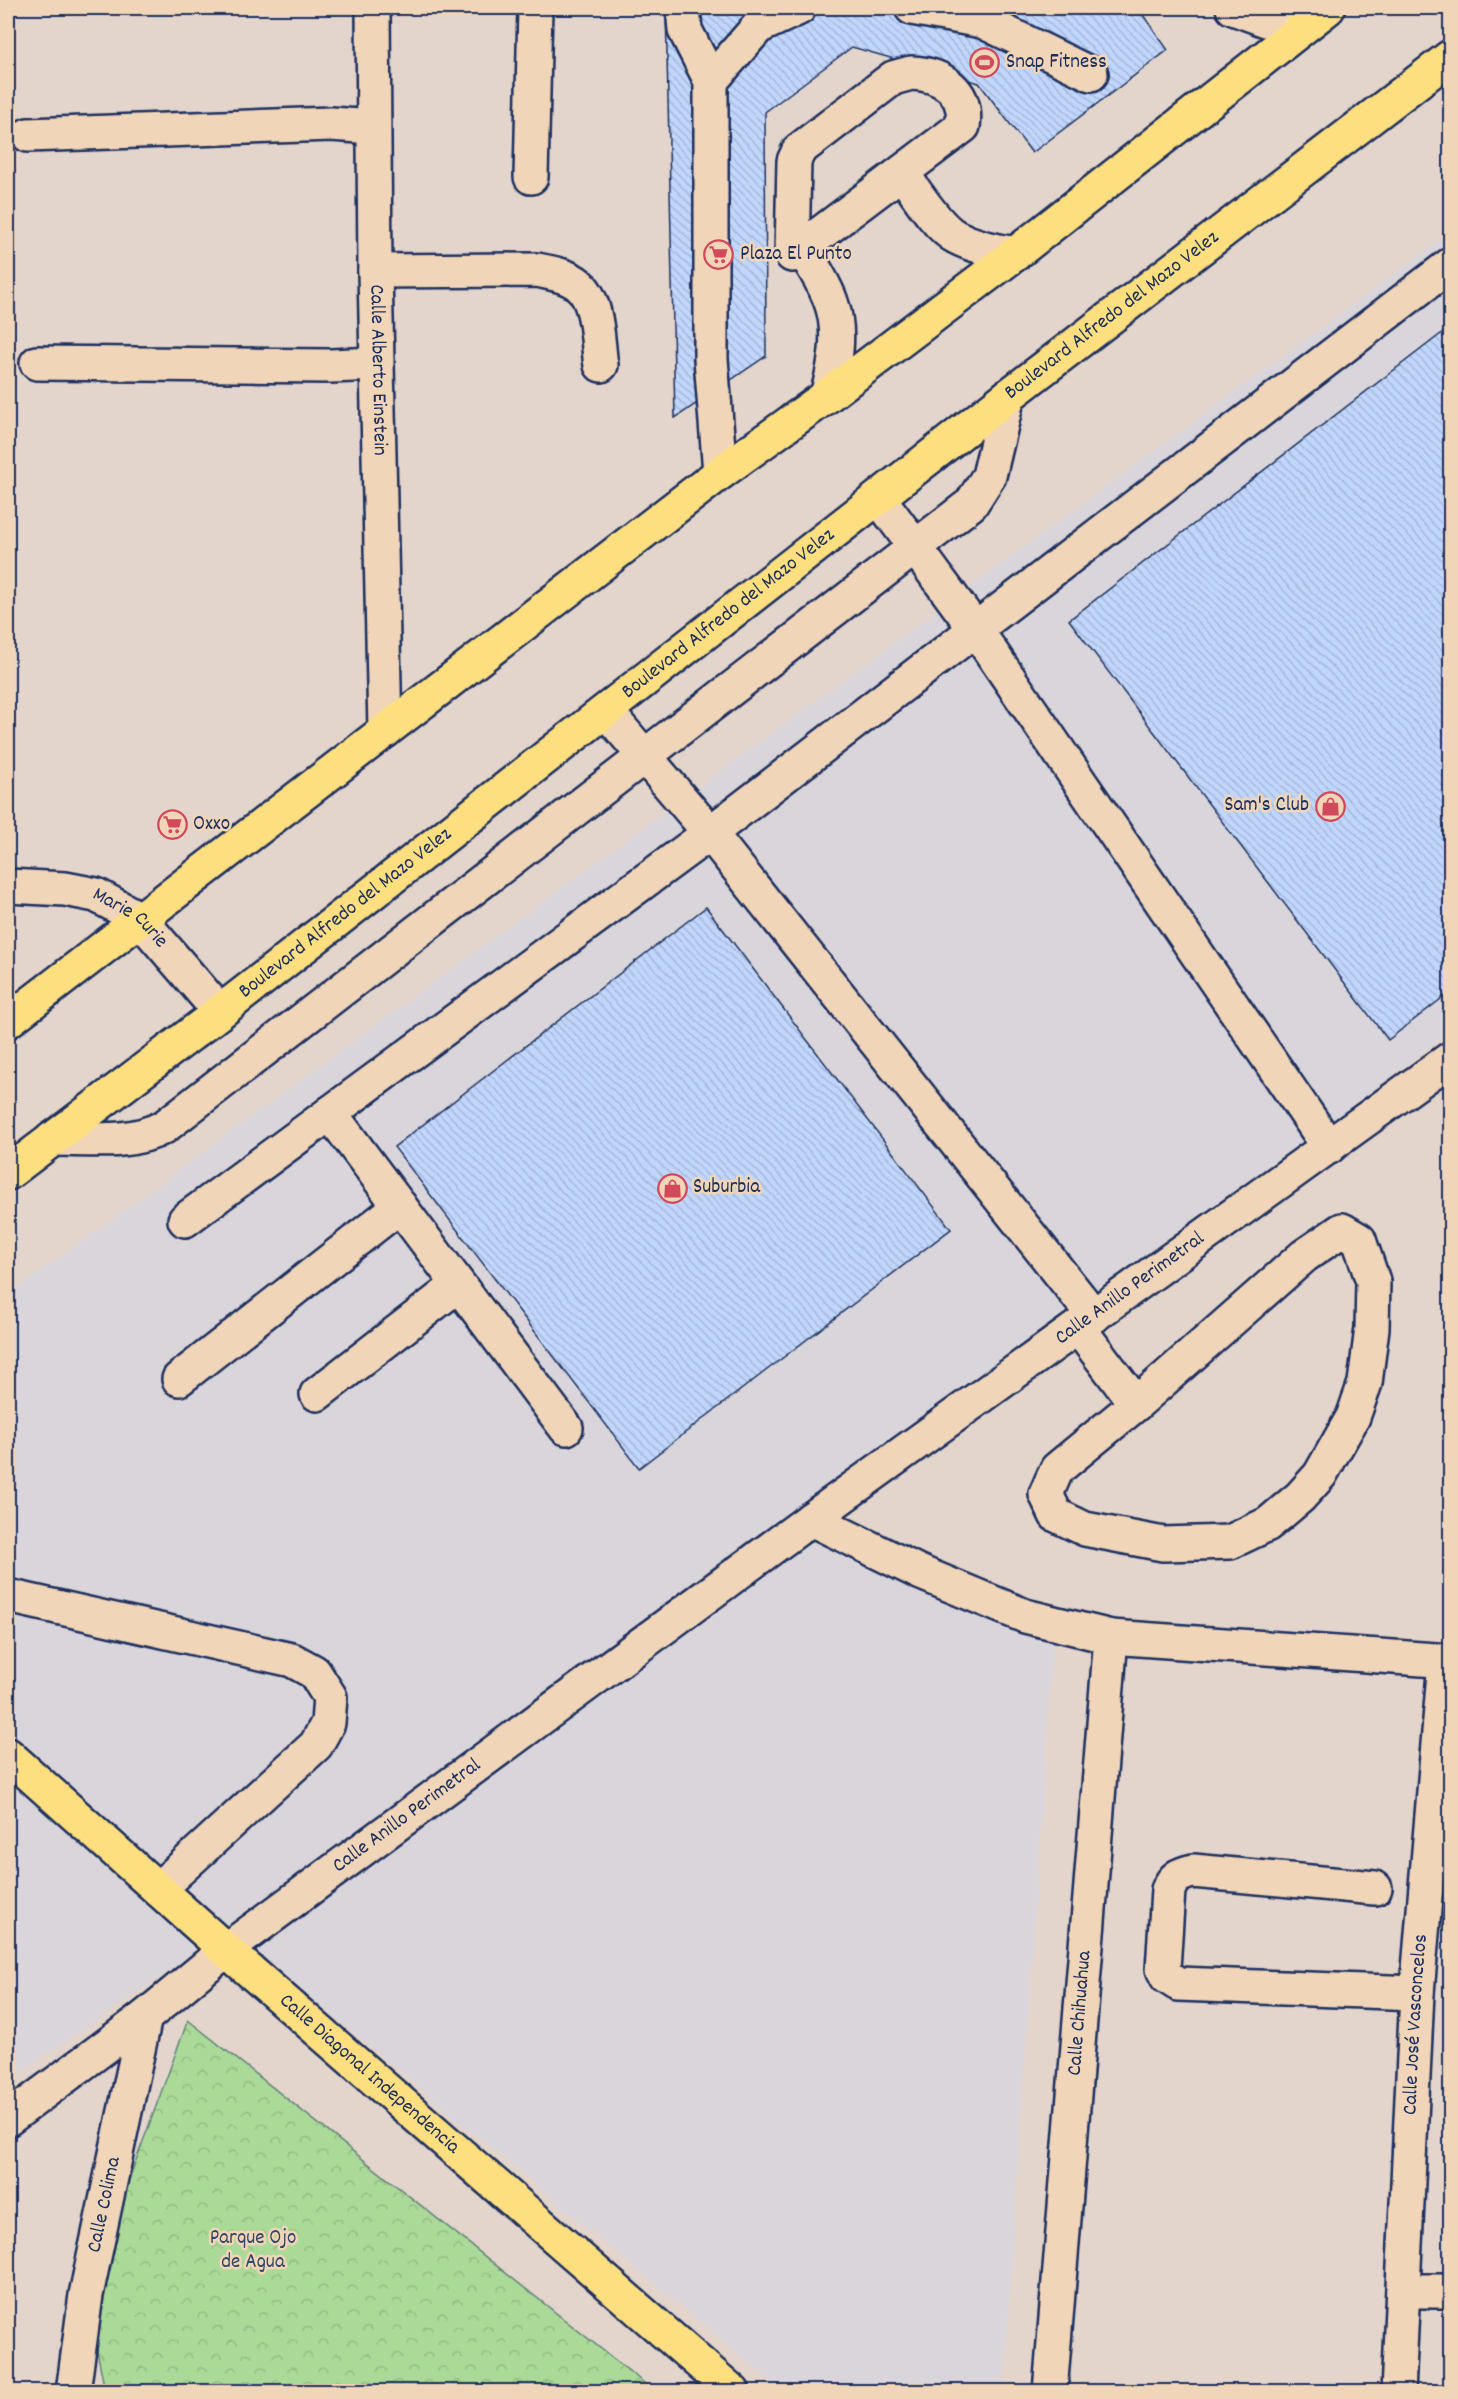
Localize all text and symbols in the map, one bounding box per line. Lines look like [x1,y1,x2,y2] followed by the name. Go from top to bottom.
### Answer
[969,47,1001,79] sports icon: Snap Fitness
[1006,48,1107,78] place label: Snap Fitness
[999,224,1226,408] street label: Boulevard Alfredo del Mazo Velez
[703,239,735,271] supermarket icon: Plaza El Punto
[740,240,852,270] place label: Plaza El Punto
[360,284,394,456] street label: Calle Alberto Einstein
[616,521,842,707] street label: Boulevard Alfredo del Mazo Velez
[1314,790,1346,822] shop icon: Sam's Club
[1224,791,1309,821] place label: Sam's Club
[156,809,188,841] supermarket icon: Oxxo
[193,810,230,840] place label: Oxxo
[233,821,459,1007] street label: Boulevard Alfredo del Mazo Velez
[86,881,174,956] street label: Marie Curie
[656,1172,688,1204] shop icon: Suburbia
[693,1173,761,1203] place label: Suburbia
[1049,1225,1211,1353] street label: Calle Anillo Perimetral
[327,1752,488,1881] street label: Calle Anillo Perimetral
[1396,1933,1437,2116] street label: Calle José Vasconcelos
[1061,1948,1101,2077] street label: Calle Chihuahua
[272,1987,467,2163] street label: Calle Diagonal Independencia
[80,2153,130,2256] street label: Calle Colima
[210,2224,296,2278] park label: Parque Ojo de Agua

